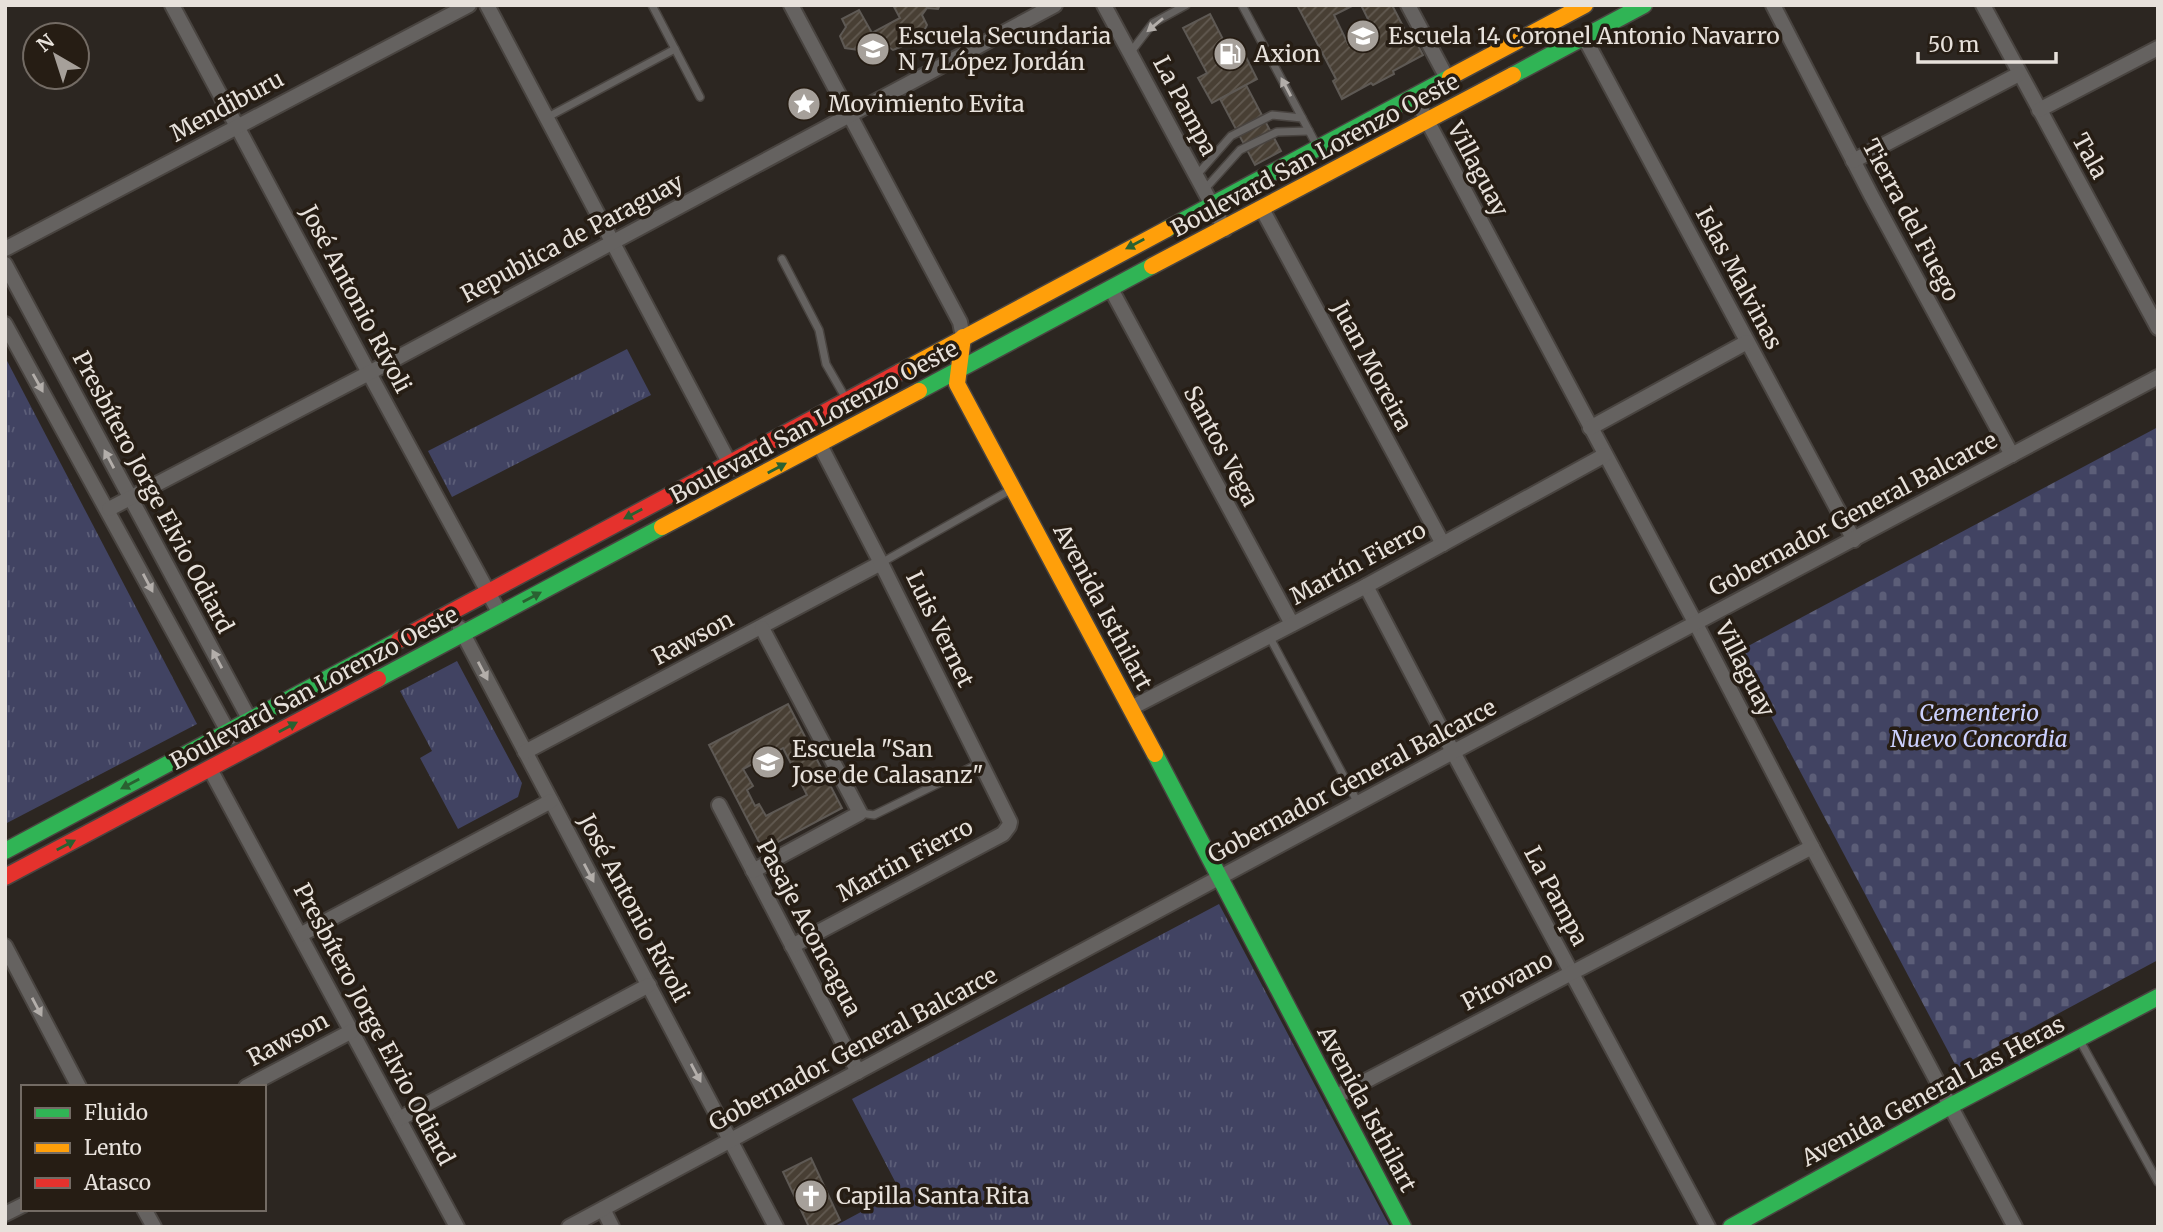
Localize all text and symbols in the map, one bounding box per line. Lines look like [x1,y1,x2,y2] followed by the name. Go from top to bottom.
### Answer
[1146,17,1164,33] one-way arrow
[1344,17,1382,55] school or university icon: Escuela 14 Coronel Antonio Navarro
[21,21,91,91] north arrow
[898,21,1111,76] place label: Escuela Secundaria N 7 López Jordán
[1388,21,1780,50] place label: Escuela 14 Coronel Antonio Navarro
[1918,21,2056,65] scale bar
[32,29,59,57] text: N
[854,30,892,68] school or university icon: Escuela Secundaria N 7 López Jordán
[1928,31,1979,58] text: 50 m
[1211,35,1249,73] fuel station icon: Axion
[1253,39,1321,68] place label: Axion
[1147,51,1224,161] street label: La Pampa
[165,64,288,147] street label: Mendiburu
[1166,66,1464,243] street label: Boulevard San Lorenzo Oeste
[1280,77,1291,97] one-way arrow
[785,85,823,123] place icon: Movimiento Evita
[828,89,1025,118] place label: Movimiento Evita
[1441,116,1516,222] street label: Villaguay
[2066,128,2115,184] street label: Tala
[1856,134,1966,306] street label: Tierra del Fuego
[456,166,688,309] street label: Republica de Paraguay
[294,199,418,398] street label: José Antonio Rívoli
[1690,202,1789,354] street label: Islas Malvinas
[1125,238,1145,250] one-way arrow
[1326,295,1419,436] street label: Juan Moreira
[665,333,963,510] street label: Boulevard San Lorenzo Oeste
[67,346,240,638] street label: Presbítero Jorge Elvio Odiard
[32,374,44,393] one-way arrow
[1178,381,1265,511] street label: Santos Vega
[1704,425,2002,602] street label: Gobernador General Balcarce
[104,449,115,469] one-way arrow
[767,462,787,474] one-way arrow
[623,508,643,520] one-way arrow
[1285,515,1431,610] street label: Martín Fierro
[1047,518,1159,695] street label: Avenida Isthilart
[900,566,981,691] street label: Luis Vernet
[142,573,154,592] one-way arrow
[522,591,542,603] one-way arrow
[165,599,463,776] street label: Boulevard San Lorenzo Oeste
[647,604,738,671] street label: Rawson
[1709,615,1782,722] street label: Villaguay
[211,650,223,669] one-way arrow
[477,661,489,681] one-way arrow
[1203,692,1501,869] street label: Gobernador General Balcarce
[1890,698,2068,753] park label: Cementerio Nuevo Concordia
[278,721,298,732] one-way arrow
[791,734,984,789] place label: Escuela "San Jose de Calasanz"
[749,743,787,781] school or university icon: Escuela "San Jose de Calasanz"
[120,778,140,789] one-way arrow
[572,808,696,1007] street label: José Antonio Rívoli
[832,812,978,907] street label: Martin Fierro
[751,835,868,1021] street label: Pasaje Aconcagua
[56,840,76,851] one-way arrow
[1518,841,1595,951] street label: La Pampa
[583,863,595,882] one-way arrow
[288,878,461,1170] street label: Presbítero Jorge Elvio Odiard
[1456,944,1557,1017] street label: Pirovano
[704,960,1002,1137] street label: Gobernador General Balcarce
[31,997,43,1017] one-way arrow
[242,1005,333,1072] street label: Rawson
[1795,1009,2069,1173] street label: Avenida General Las Heras
[1311,1020,1423,1197] street label: Avenida Isthilart
[690,1064,702,1083] one-way arrow
[21,1085,266,1211] legend
[84,1099,148,1126] text: Fluido
[84,1134,142,1161] text: Lento
[83,1169,151,1196] text: Atasco
[792,1177,830,1215] church icon: Capilla Santa Rita
[836,1181,1030,1210] place label: Capilla Santa Rita

